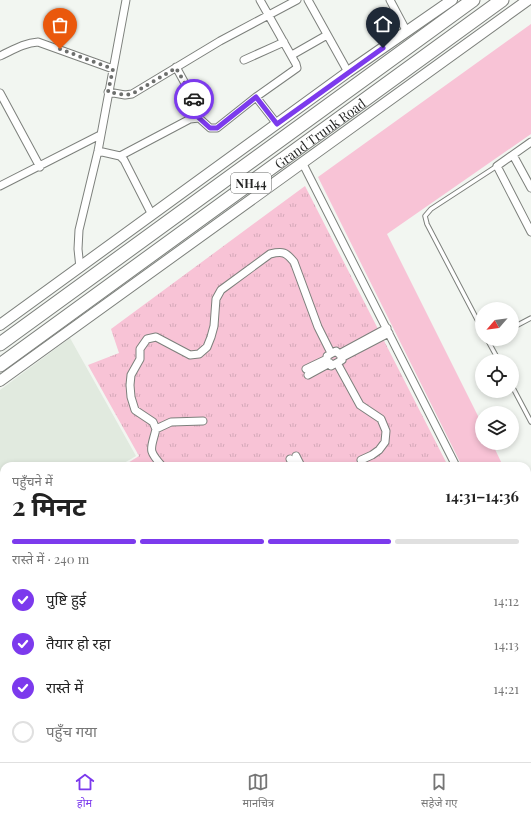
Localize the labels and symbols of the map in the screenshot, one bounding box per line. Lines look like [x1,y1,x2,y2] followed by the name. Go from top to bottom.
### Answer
[366,7.0,400,48] pin
[43,8,77,49] pin
[174,79,214,119] courier
[271,94,369,172] street label: Grand Trunk Road
[231,173,271,193] road number: NH44
[475,302,519,346] north arrow

